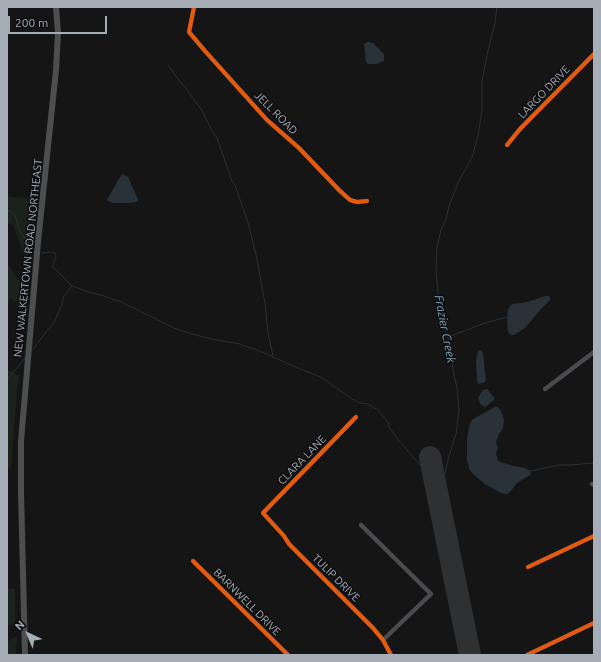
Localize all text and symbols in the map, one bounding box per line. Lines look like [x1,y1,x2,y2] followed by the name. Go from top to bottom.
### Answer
[10,8,109,34] scale bar
[15,16,48,29] text: 200 m
[515,63,573,121] street label: LARGO DRIVE
[252,89,300,137] street label: JELL ROAD
[11,158,45,358] street label: NEW WALKERTOWN ROAD NORTHEAST
[431,294,459,364] water label: Frazier Creek
[275,432,329,488] street label: CLARA LANE
[310,552,362,604] street label: TULIP DRIVE
[211,566,283,638] street label: BARNWELL DRIVE
[8,614,48,654] north arrow
[13,618,27,633] text: N

